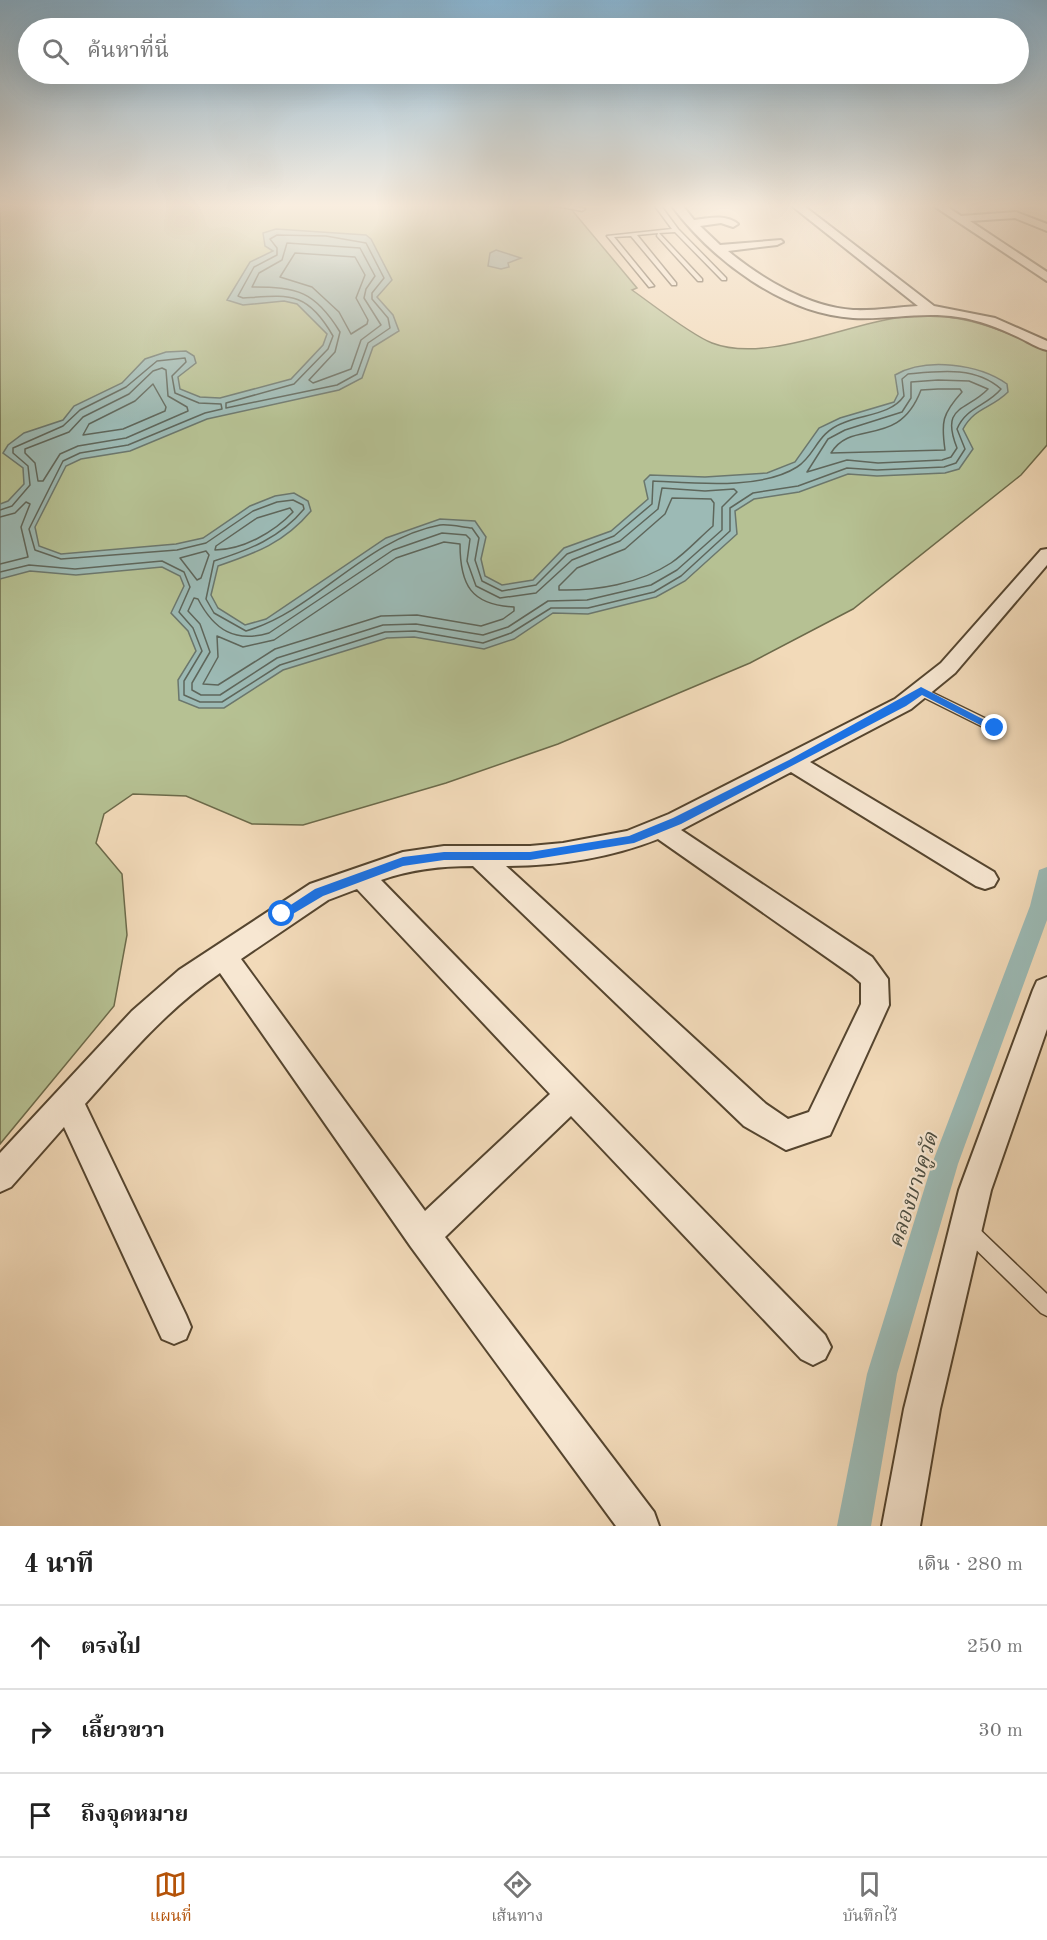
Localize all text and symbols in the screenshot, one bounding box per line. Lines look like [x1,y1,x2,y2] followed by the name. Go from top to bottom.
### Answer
[18,18,1029,84] search box
[39,35,72,68] icon: search
[87,40,169,62] text: ค้นหาที่นี่
[981,714,1007,740] route end
[268,900,294,926] route start
[884,1129,945,1251] water label: คลองบางคูวัด
[24,1552,94,1578] text: 4 นาที
[917,1555,1023,1575] text: เดิน · 280 m
[24,1631,57,1664] icon: ahead
[81,1636,141,1658] text: ตรงไป
[967,1637,1023,1657] text: 250 m
[24,1715,57,1748] icon: right
[81,1720,165,1742] text: เลี้ยวขวา
[978,1721,1023,1741] text: 30 m
[24,1799,57,1832] icon: arrive
[81,1804,188,1826] text: ถึงจุดหมาย
[150,1868,192,1930] tab: แผนที่
[491,1868,543,1930] tab: เส้นทาง
[843,1868,897,1930] tab: บันทึกไว้

